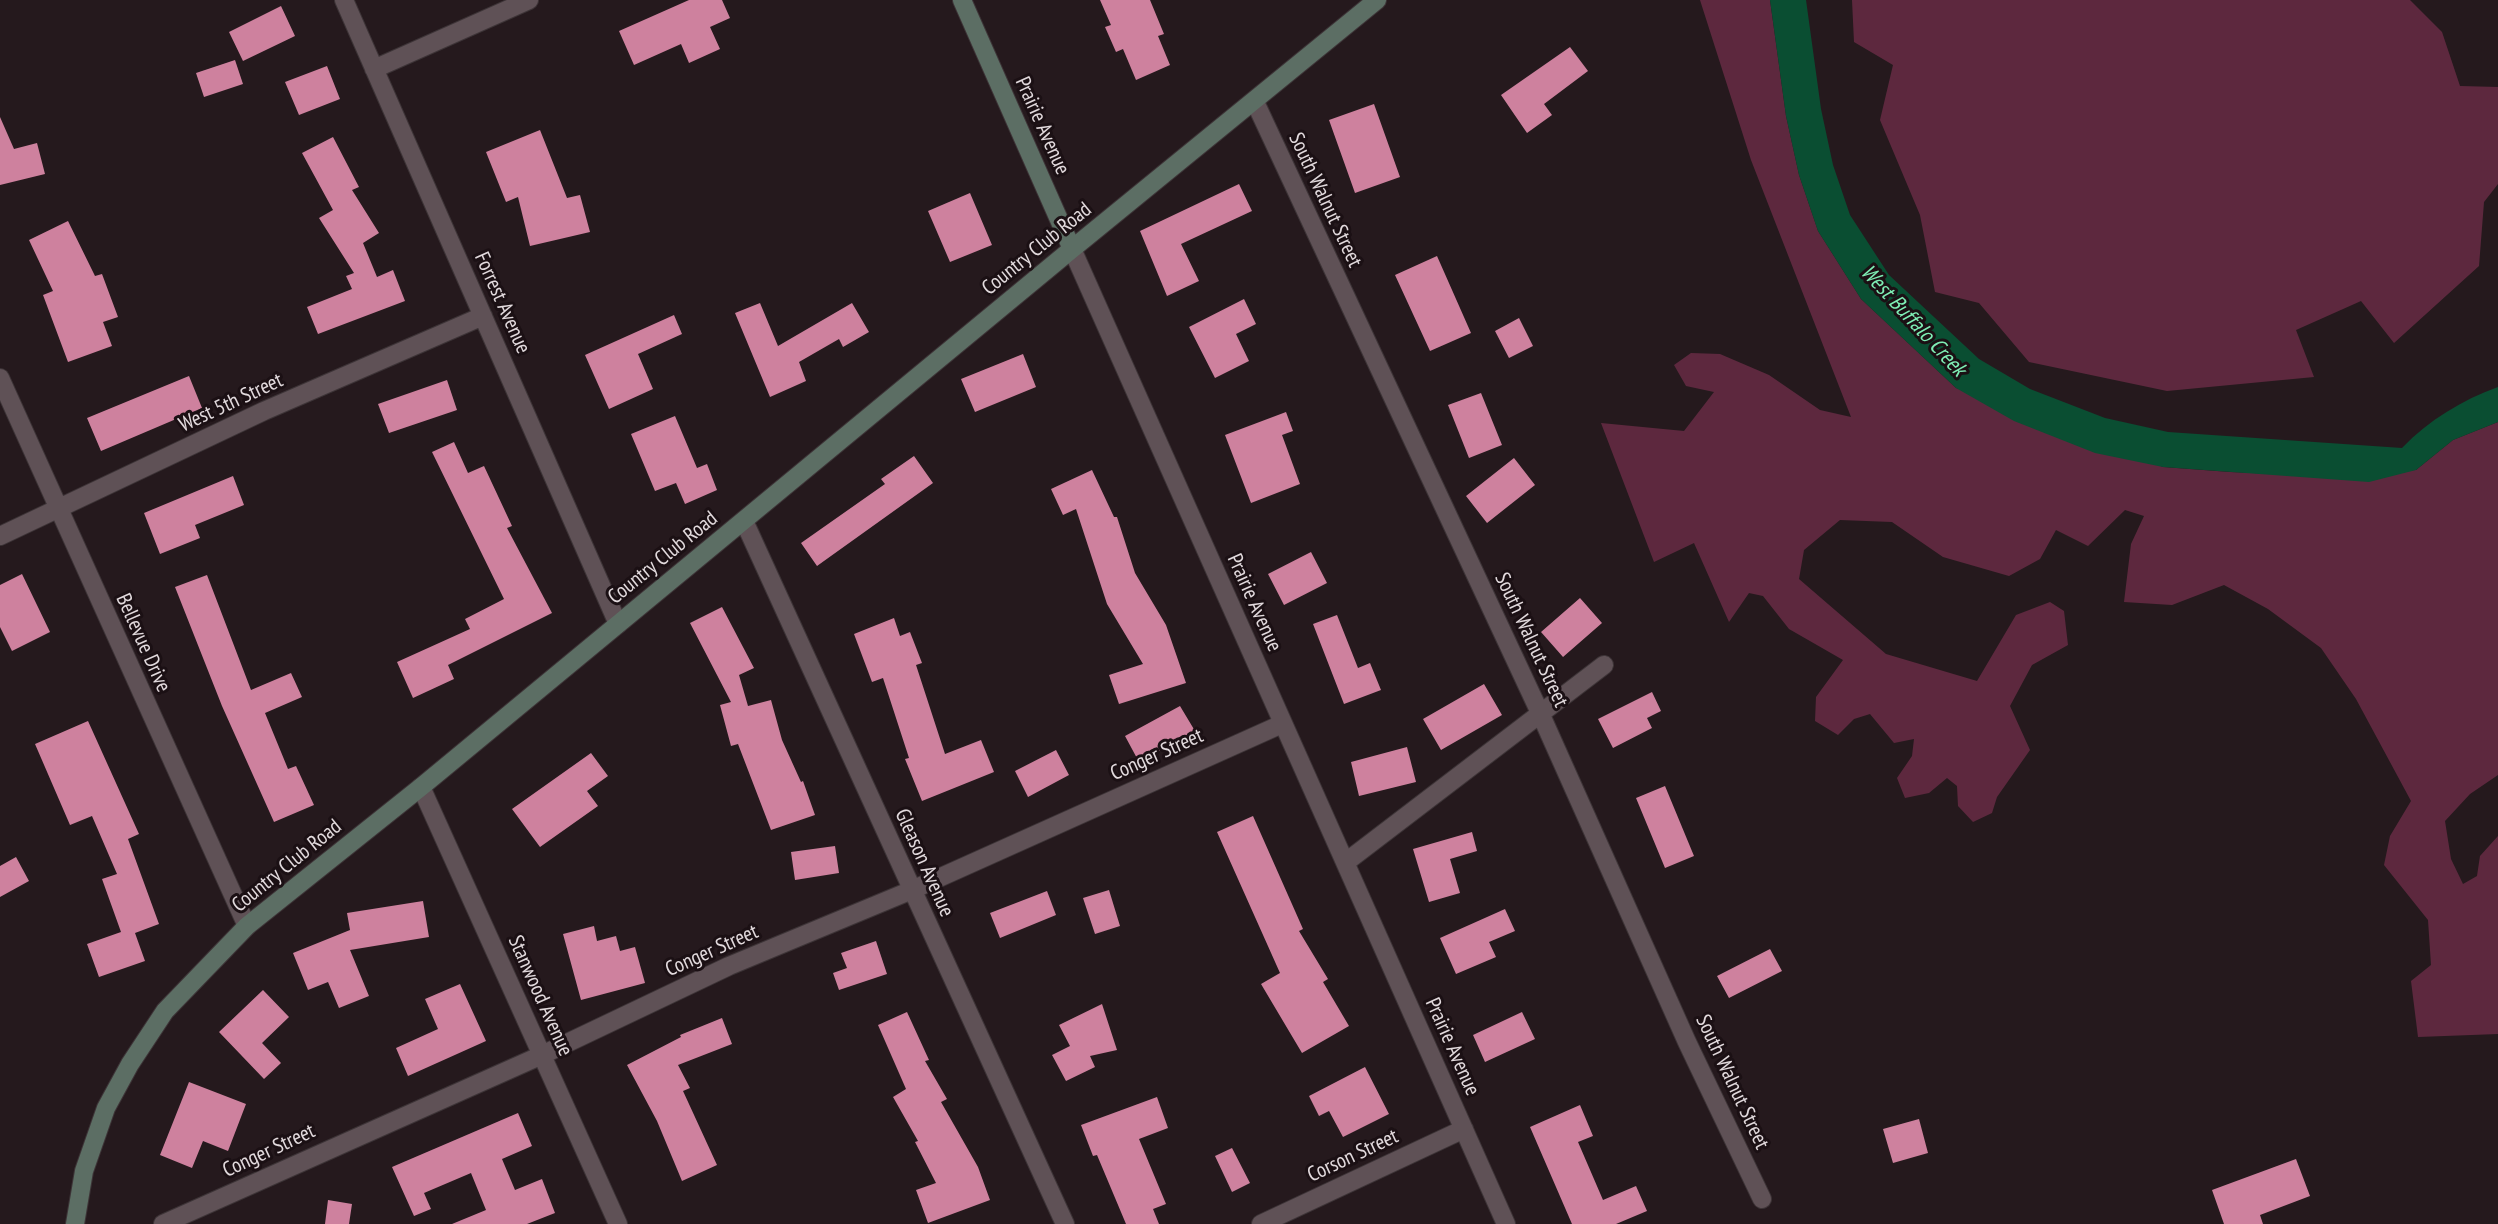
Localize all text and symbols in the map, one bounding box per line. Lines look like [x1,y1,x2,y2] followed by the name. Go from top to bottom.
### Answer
[1009,73,1075,179] street label: Prairie Avenue
[1283,129,1367,271] street label: South Walnut Street
[977,197,1097,301] street label: Country Club Road
[468,248,536,358] street label: Forrest Avenue
[1855,260,1971,382] water label: West Buffalo Creek
[175,368,287,438] street label: West 5th Street
[603,506,723,610] street label: Country Club Road
[1221,550,1287,656] street label: Prairie Avenue
[1489,569,1573,711] street label: South Walnut Street
[110,590,176,696] street label: Bellevue Drive
[1107,723,1207,787] street label: Conger Street
[889,805,959,921] street label: Gleason Avenue
[227,814,347,918] street label: Country Club Road
[662,919,762,983] street label: Conger Street
[502,932,578,1060] street label: Stanwood Avenue
[1419,994,1485,1100] street label: Prairie Avenue
[1690,1011,1774,1153] street label: South Walnut Street
[219,1119,319,1183] street label: Conger Street
[1304,1124,1402,1188] street label: Corson Street

